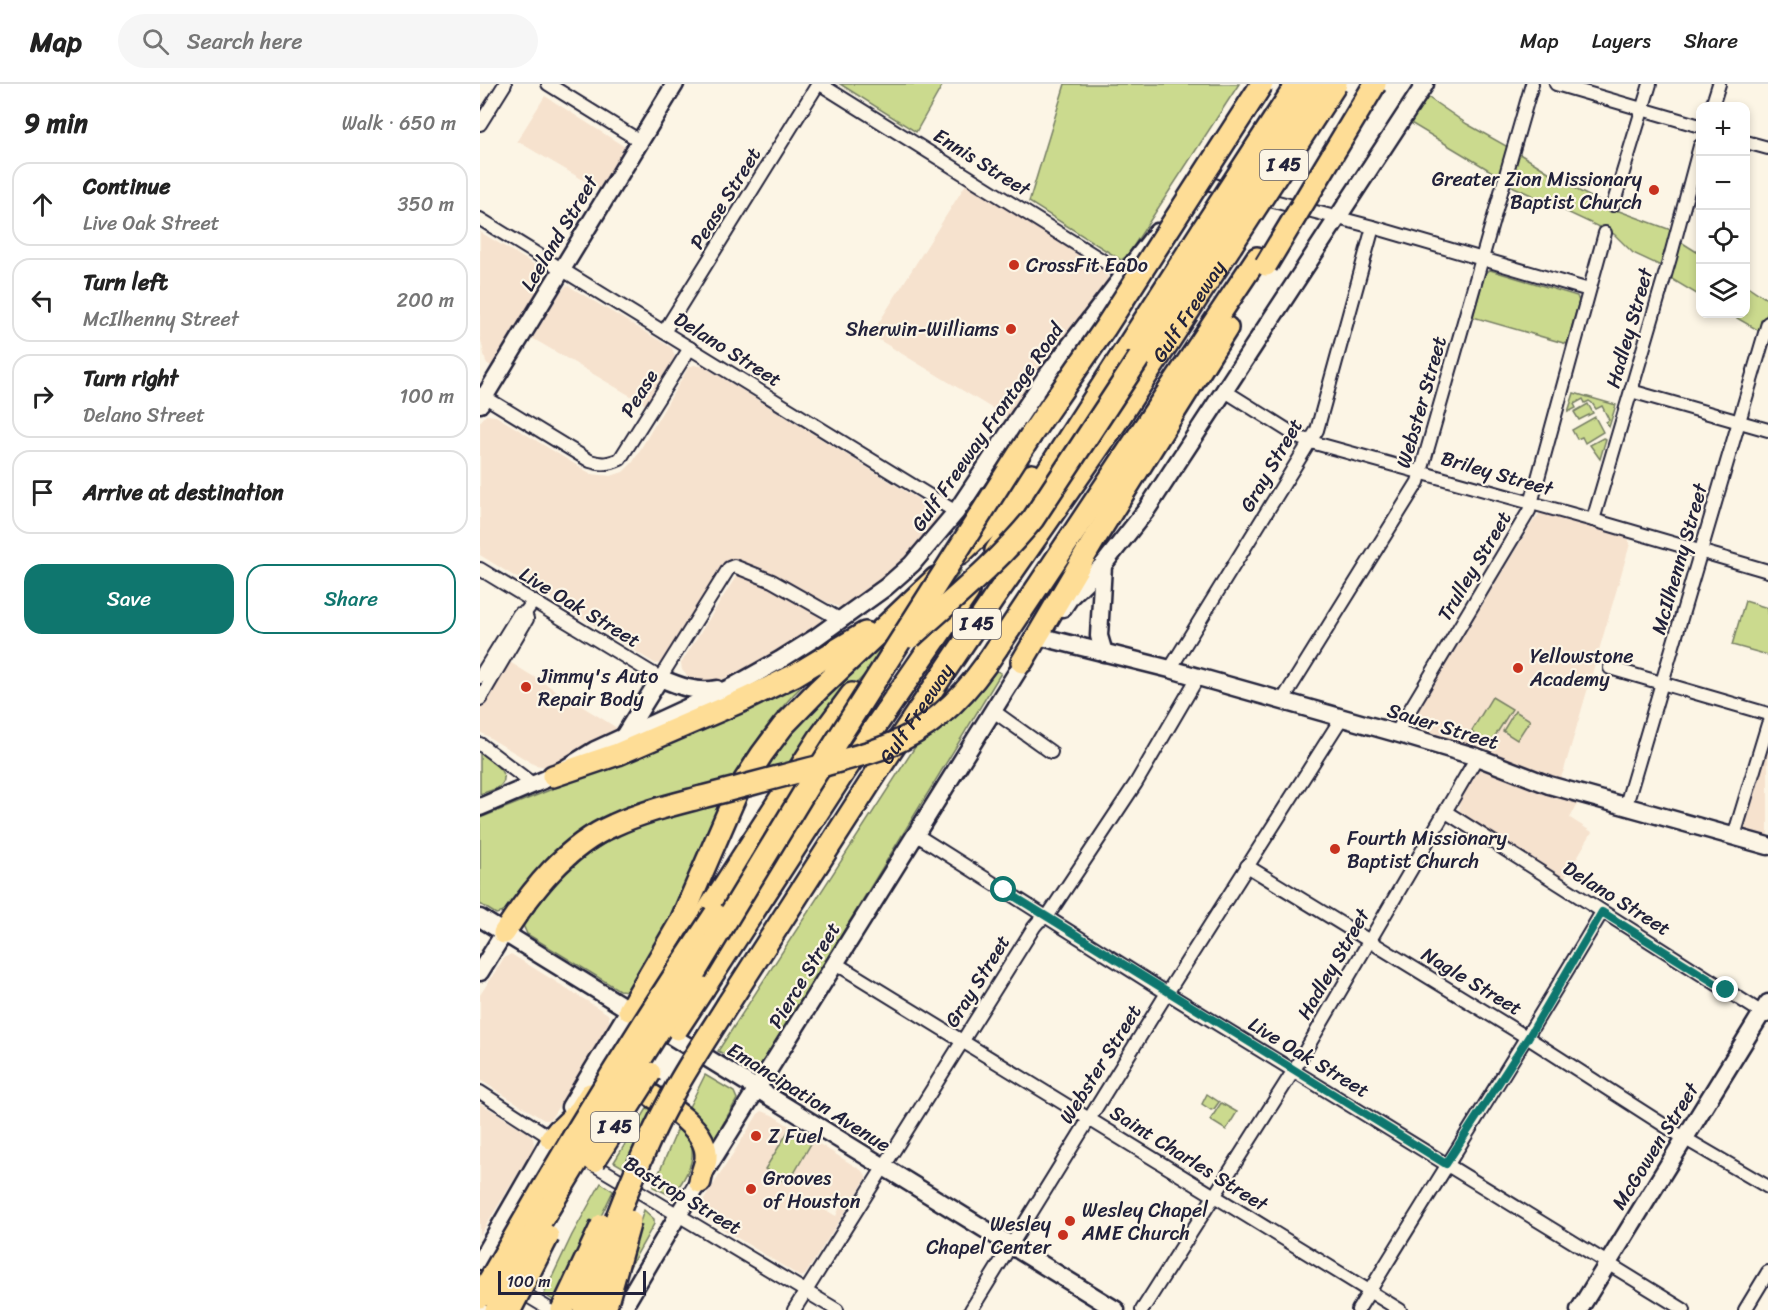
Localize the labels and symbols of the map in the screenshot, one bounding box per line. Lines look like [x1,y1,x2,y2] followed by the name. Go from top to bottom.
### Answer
[926,119,1038,207] street label: Ennis Street
[680,140,771,256] street label: Pease Street
[1260,150,1308,180] road number: I 45
[1432,162,1643,220] place label: Greater Zion Missionary Baptist Church
[511,168,608,298] street label: Leeland Street
[1647,183,1661,197] marker: Greater Zion Missionary Baptist Church
[1026,248,1148,283] place label: CrossFit EaDo
[1143,253,1236,370] street label: Gulf Freeway
[1007,258,1021,272] marker: CrossFit EaDo
[1596,263,1664,392] street label: Hadley Street
[667,302,789,397] street label: Delano Street
[846,312,1000,347] place label: Sherwin-Williams
[902,314,1074,539] street label: Gulf Freeway Frontage Road
[1004,322,1018,336] marker: Sherwin-Williams
[1386,332,1457,472] street label: Webster Street
[611,362,668,424] street label: Pease
[1230,411,1313,519] street label: Gray Street
[1437,441,1558,506] street label: Briley Street
[1641,479,1718,639] street label: McIlhenny Street
[1428,504,1521,628] street label: Trulley Street
[512,557,647,658] street label: Live Oak Street
[953,609,1001,639] road number: I 45
[1529,639,1634,697] place label: Yellowstone Academy
[870,656,964,772] street label: Gulf Freeway
[537,659,659,717] place label: Jimmy's Auto Repair Body
[1511,661,1525,675] marker: Yellowstone Academy
[519,680,533,694] marker: Jimmy's Auto Repair Body
[1383,693,1503,760] street label: Sauer Street
[1347,821,1507,879] place label: Fourth Missionary Baptist Church
[1328,842,1342,856] marker: Fourth Missionary Baptist Church
[1556,851,1678,946] street label: Delano Street
[990,876,1016,902] route start
[1287,901,1380,1027] street label: Hadley Street
[759,915,850,1035] street label: Pierce Street
[935,928,1020,1035] street label: Gray Street
[1414,937,1529,1026] street label: Nagle Street
[1712,976,1738,1002] route end
[1050,997,1151,1131] street label: Webster Street
[1241,1007,1376,1108] street label: Live Oak Street
[720,1033,898,1162] street label: Emancipation Avenue
[1602,1075,1709,1217] street label: McGowen Street
[1103,1096,1276,1222] street label: Saint Charles Street
[591,1112,639,1142] road number: I 45
[768,1119,824,1154] place label: Z Fuel
[749,1129,763,1143] marker: Z Fuel
[617,1146,749,1245] street label: Bastrop Street
[763,1161,861,1219] place label: Grooves of Houston
[744,1182,758,1196] marker: Grooves of Houston
[1081,1193,1208,1251] place label: Wesley Chapel AME Church
[926,1207,1052,1265] place label: Wesley Chapel Center
[1063,1214,1077,1228] marker: Wesley Chapel AME Church
[1056,1228,1070,1242] marker: Wesley Chapel Center
[498,1268,646,1296] scale bar

